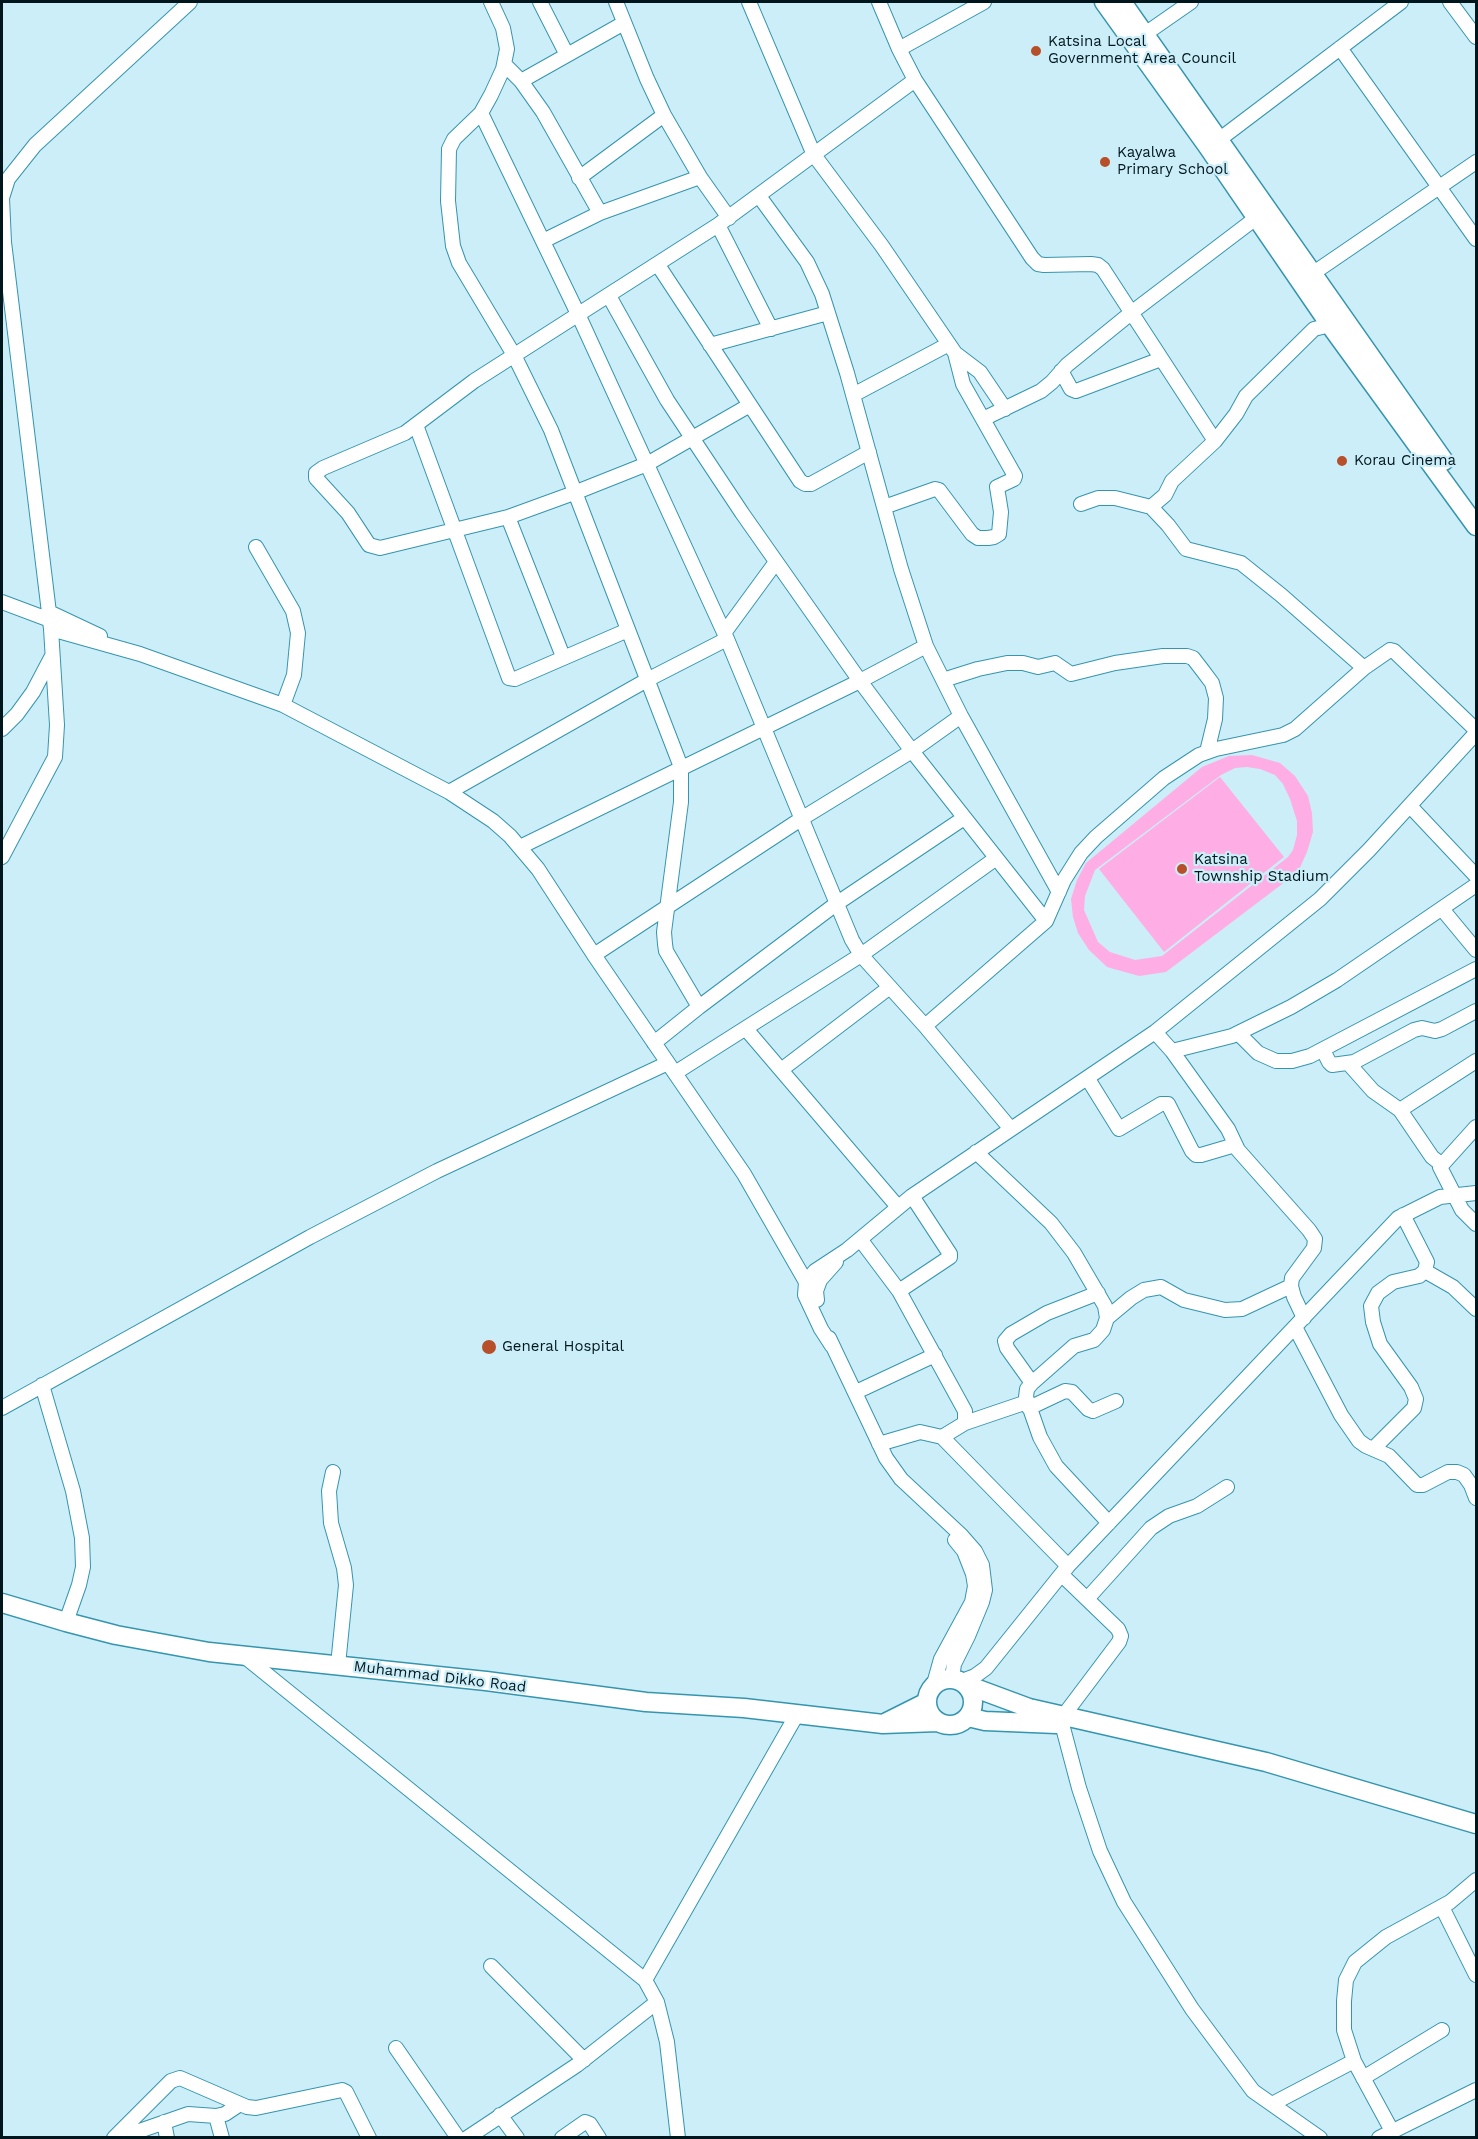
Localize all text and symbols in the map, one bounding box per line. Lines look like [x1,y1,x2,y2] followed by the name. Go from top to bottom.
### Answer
[1048,33,1236,68] place label: Katsina Local Government Area Council
[1029,44,1043,58] marker: Katsina Local Government Area Council
[1117,144,1228,179] place label: Kayalwa Primary School
[1098,155,1112,169] marker: Kayalwa Primary School
[1354,452,1456,470] place label: Korau Cinema
[1335,454,1349,468] marker: Korau Cinema
[1194,851,1329,886] place label: Katsina Township Stadium
[1175,862,1189,876] marker: Katsina Township Stadium
[480,1338,498,1356] marker: General Hospital
[502,1338,624,1356] place label: General Hospital
[353,1657,527,1697] street label: Muhammad Dikko Road

